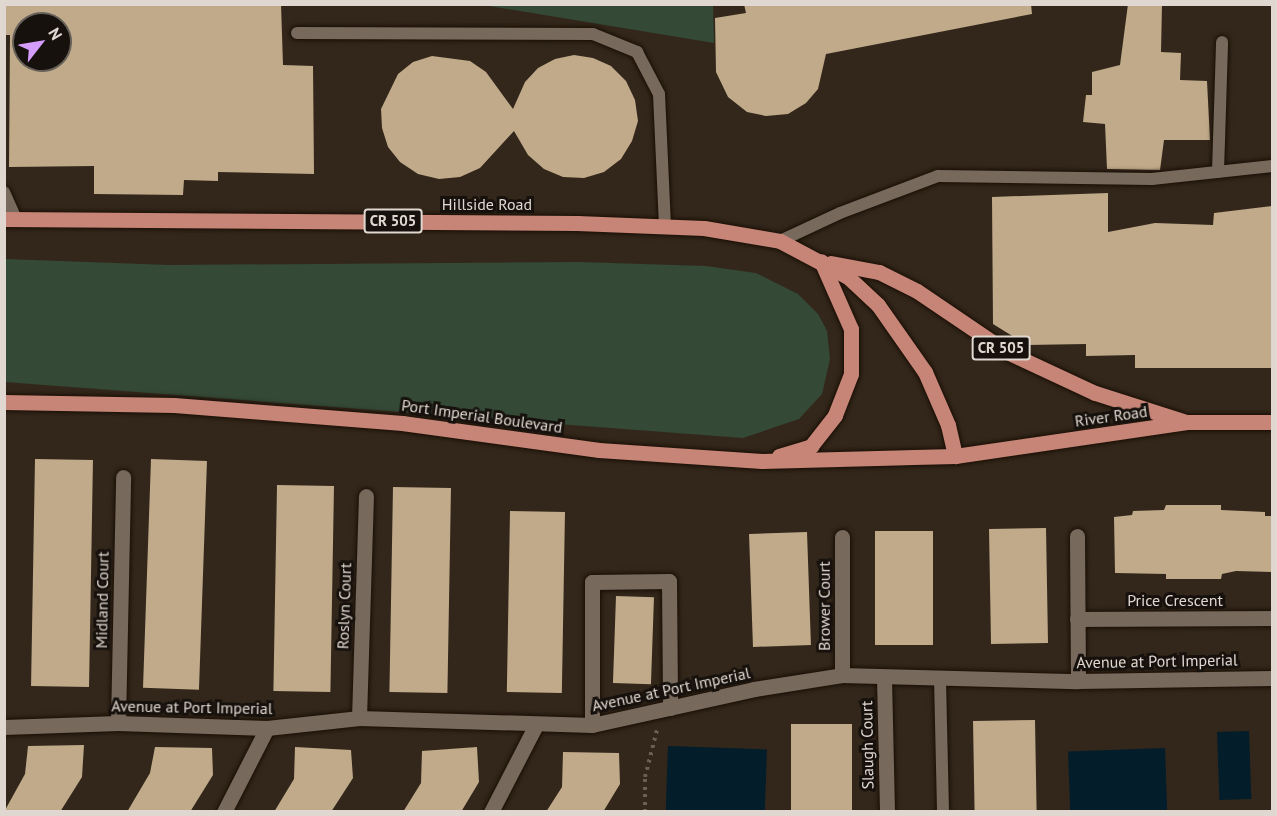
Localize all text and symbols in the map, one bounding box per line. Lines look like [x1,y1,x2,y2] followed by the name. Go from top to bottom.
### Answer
[12,12,72,72] north arrow
[44,24,67,43] text: N
[442,194,532,214] street label: Hillside Road
[363,209,423,233] road number: CR 505
[971,336,1031,360] road number: CR 505
[400,395,564,437] street label: Port Imperial Boulevard
[1073,401,1149,431] street label: River Road
[92,551,112,649] street label: Midland Court
[814,561,834,651] street label: Brower Court
[333,563,355,649] street label: Roslyn Court
[1127,590,1223,610] street label: Price Crescent
[1076,650,1238,672] street label: Avenue at Port Imperial
[590,663,752,715] street label: Avenue at Port Imperial
[111,696,273,718] street label: Avenue at Port Imperial
[857,701,877,789] street label: Slaugh Court

